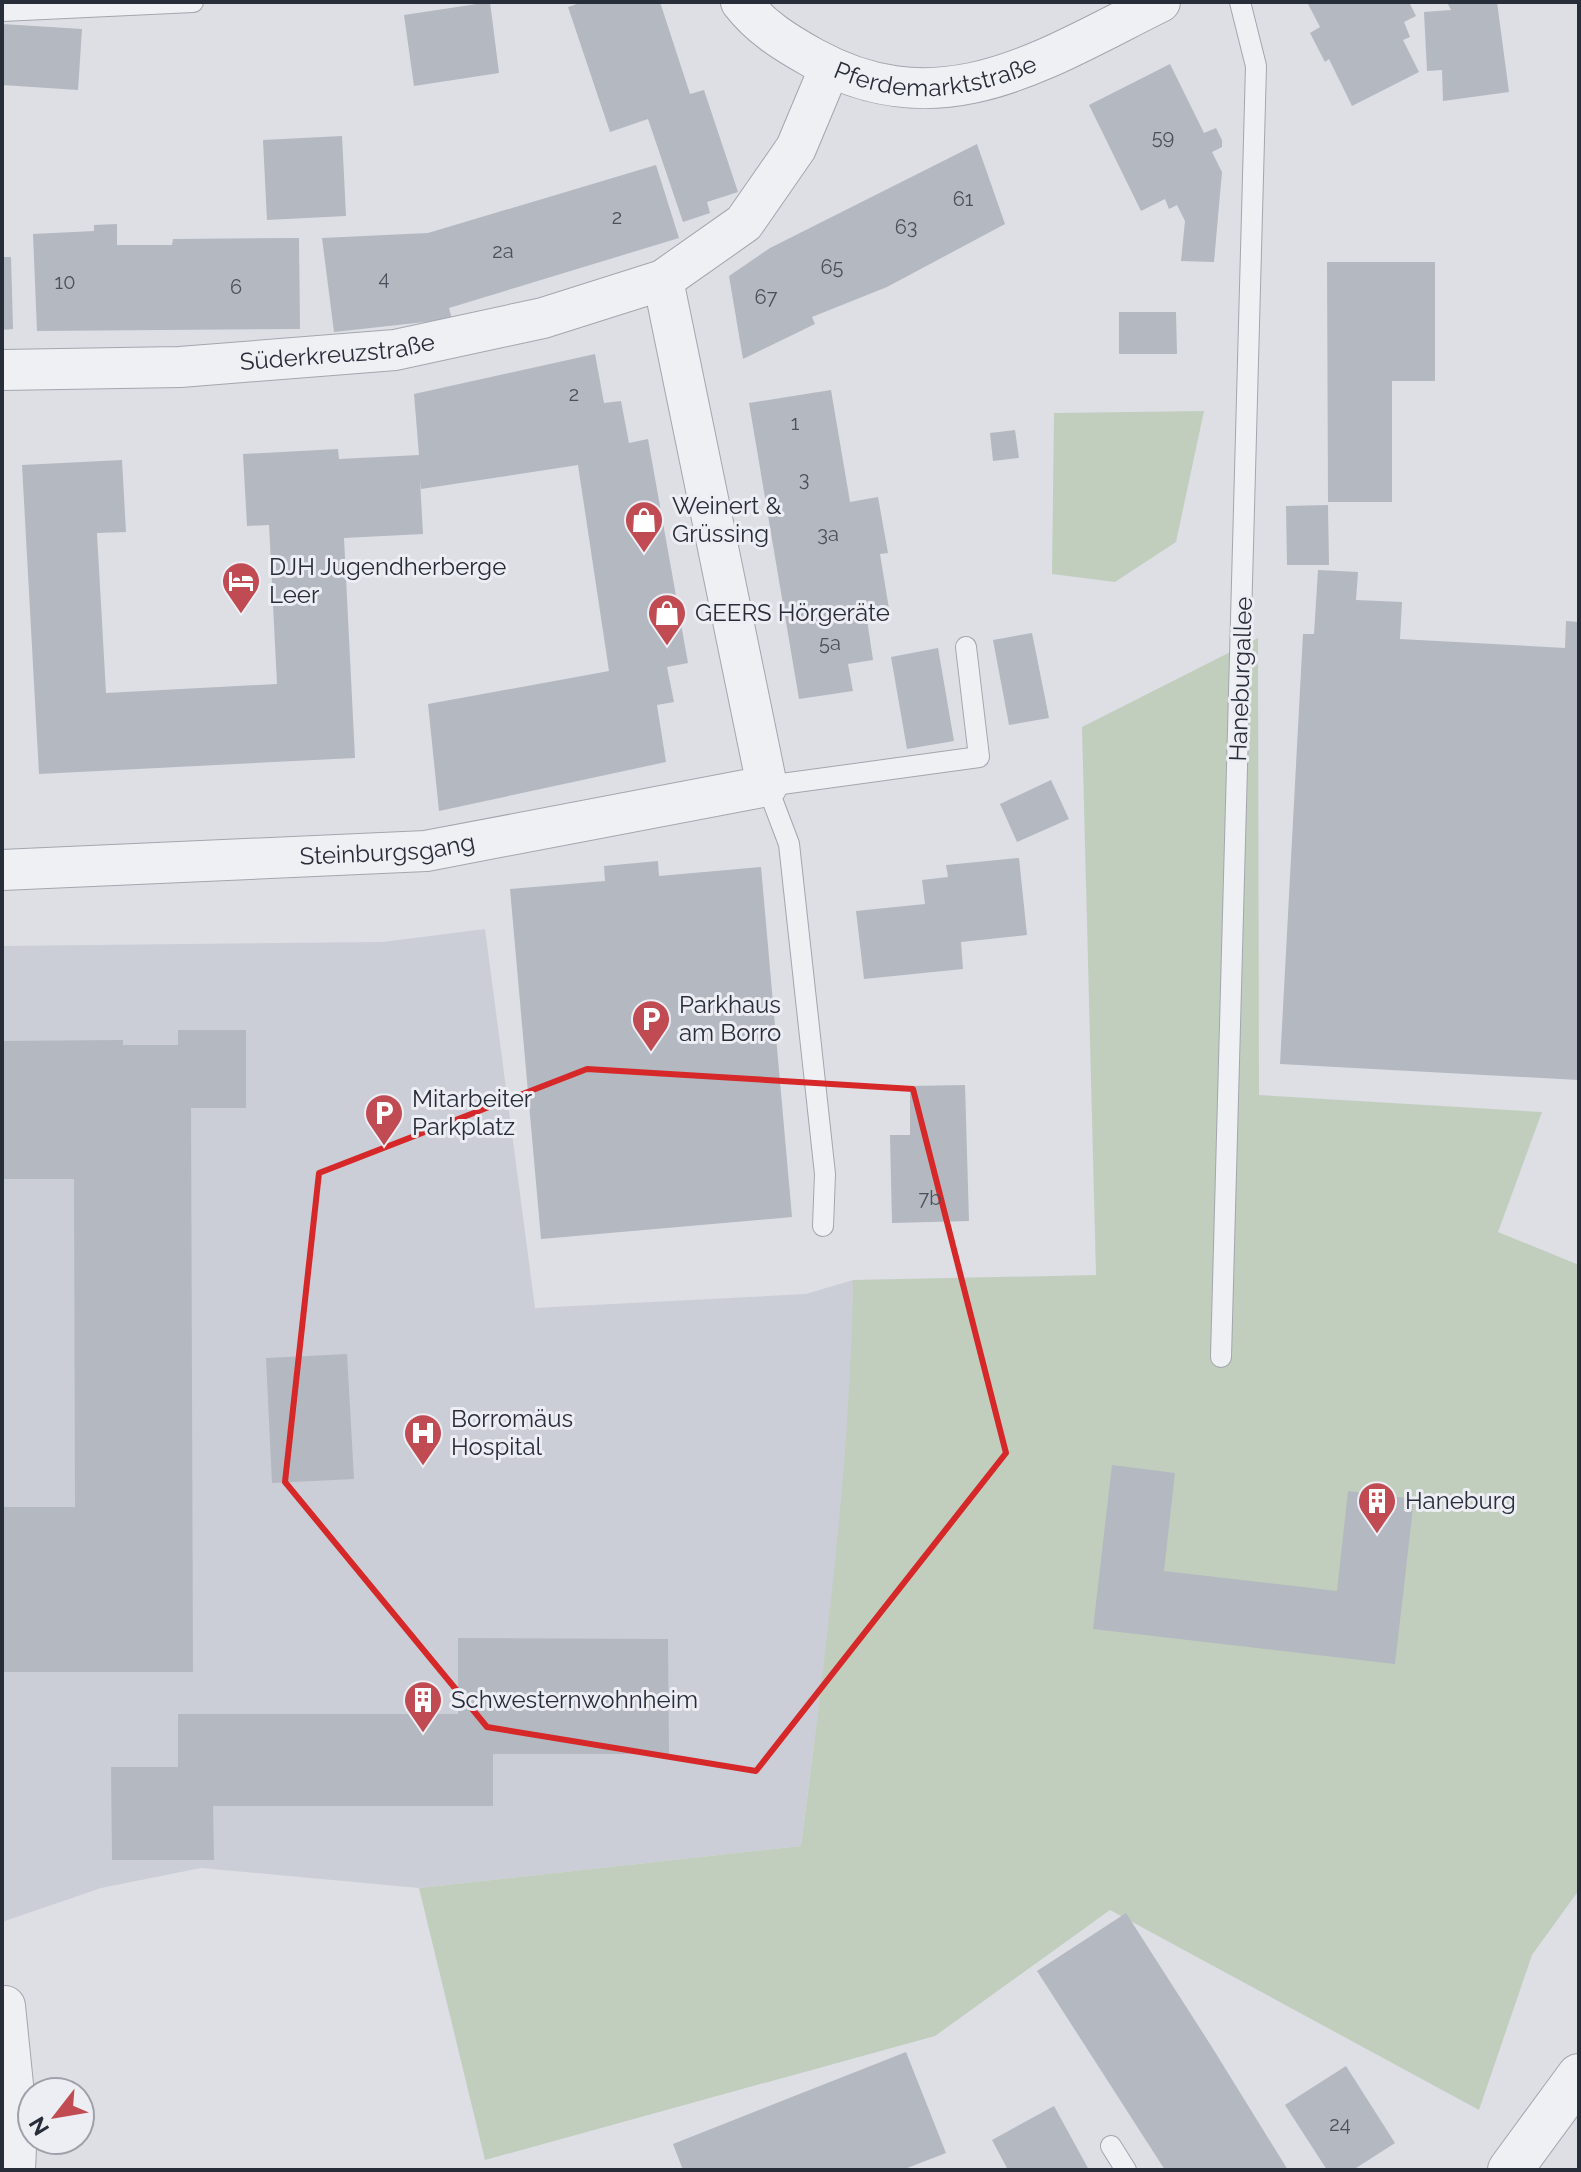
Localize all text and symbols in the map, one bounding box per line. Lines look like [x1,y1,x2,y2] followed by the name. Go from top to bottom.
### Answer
[830,49,1041,102] street label: Pferdemarktstraße
[1152,125,1174,149] house number: 59
[953,187,974,211] house number: 61
[612,205,622,229] house number: 2
[895,215,917,239] house number: 63
[492,239,514,263] house number: 2a
[821,255,844,279] house number: 65
[379,266,390,290] house number: 4
[55,270,75,294] house number: 10
[230,275,242,299] house number: 6
[755,285,778,309] house number: 67
[239,327,437,376] street label: Süderkreuzstraße
[569,382,579,406] house number: 2
[791,411,800,435] house number: 1
[799,467,809,491] house number: 3
[672,491,782,548] place label: Weinert & Grüssing
[623,499,665,554] shop icon: Weinert & Grüssing
[817,522,839,546] house number: 3a
[269,552,506,609] place label: DJH Jugendherberge Leer
[220,560,262,615] hotel icon: DJH Jugendherberge Leer
[646,592,688,647] shop icon: GEERS Hörgeräte
[1223,596,1258,762] street label: Haneburgallee
[695,598,890,627] place label: GEERS Hörgeräte
[819,631,841,655] house number: 5a
[299,827,477,871] street label: Steinburgsgang
[679,990,781,1047] place label: Parkhaus am Borro
[630,998,672,1053] parking icon: Parkhaus am Borro
[412,1084,533,1141] place label: Mitarbeiter Parkplatz
[363,1092,405,1147] parking icon: Mitarbeiter Parkplatz
[918,1186,942,1210] house number: 7b
[451,1404,573,1461] place label: Borromäus Hospital
[402,1412,444,1467] hospital icon: Borromäus Hospital
[1356,1480,1398,1535] building icon: Haneburg
[1405,1486,1516,1515] place label: Haneburg
[402,1679,444,1734] building icon: Schwesternwohnheim
[451,1685,698,1714] place label: Schwesternwohnheim
[16,2076,96,2156] north arrow
[23,2112,54,2140] text: N
[1329,2112,1351,2136] house number: 24

